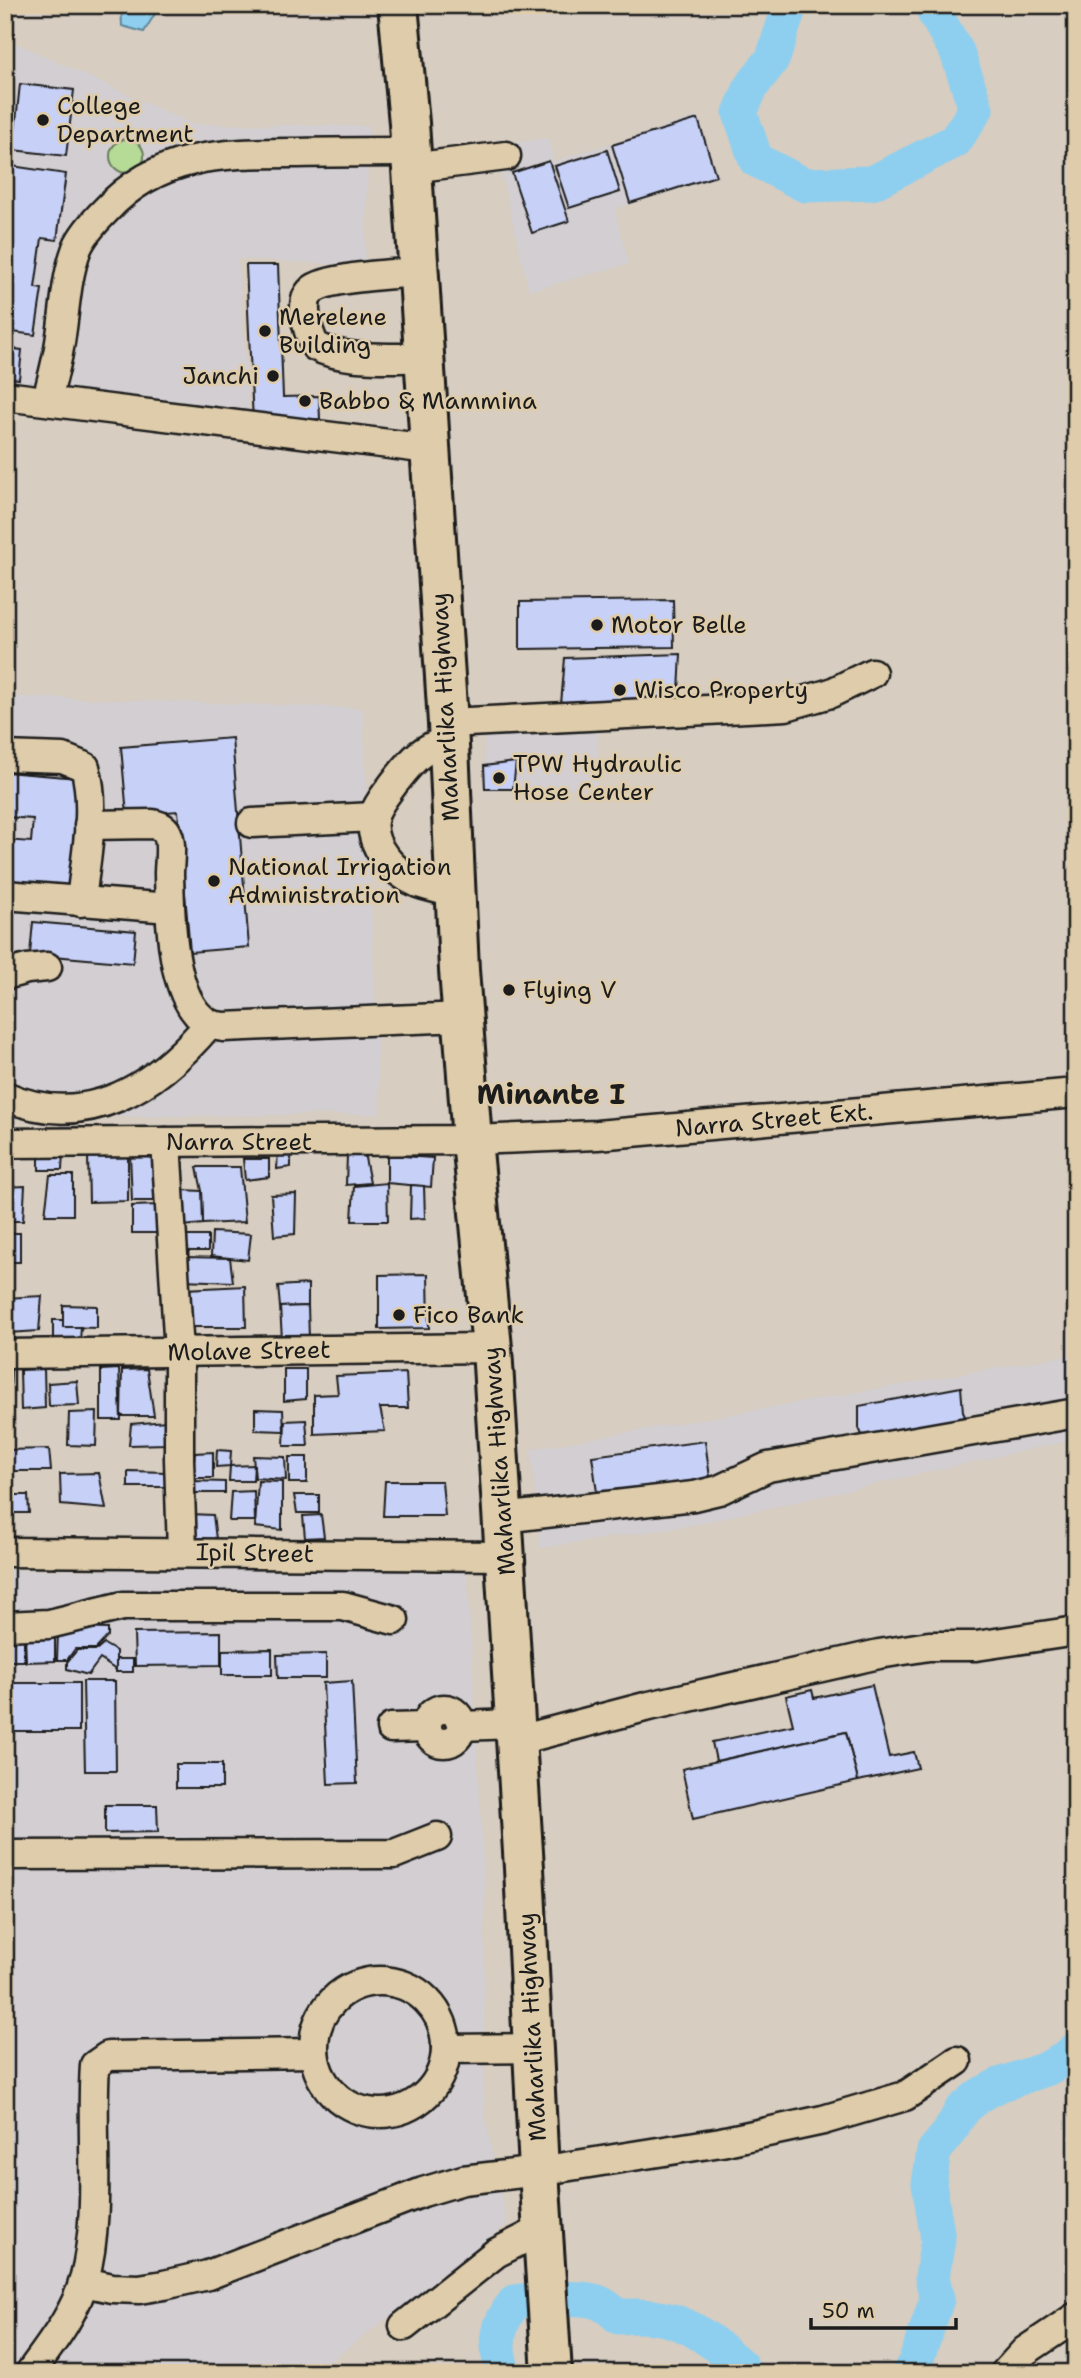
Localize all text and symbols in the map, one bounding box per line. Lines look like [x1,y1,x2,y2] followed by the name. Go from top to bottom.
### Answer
[57,90,194,150] place label: College Department
[35,112,51,128] marker: College Department
[279,301,387,361] place label: Merelene Building
[257,323,273,339] marker: Merelene Building
[182,360,259,392] place label: Janchi
[265,368,281,384] marker: Janchi
[319,385,537,417] place label: Babbo & Mammina
[297,393,313,409] marker: Babbo & Mammina
[423,592,467,822] street label: Maharlika Highway
[611,609,747,641] place label: Motor Belle
[589,617,605,633] marker: Motor Belle
[634,674,808,706] place label: Wisco Property
[612,682,628,698] marker: Wisco Property
[513,748,682,808] place label: TPW Hydraulic Hose Center
[491,770,507,786] marker: TPW Hydraulic Hose Center
[228,851,451,911] place label: National Irrigation Administration
[206,873,222,889] marker: National Irrigation Administration
[523,974,616,1006] place label: Flying V
[501,982,517,998] marker: Flying V
[477,1075,625,1113] district label: Minante I
[674,1095,874,1145] street label: Narra Street Ext.
[166,1126,312,1158] street label: Narra Street
[413,1299,524,1331] place label: Fico Bank
[391,1307,407,1323] marker: Fico Bank
[167,1334,331,1368] street label: Molave Street
[475,1346,523,1576] street label: Maharlika Highway
[196,1536,314,1570] street label: Ipil Street
[510,1912,554,2142] street label: Maharlika Highway
[811,2287,957,2331] scale bar
[822,2297,875,2325] text: 50 m

